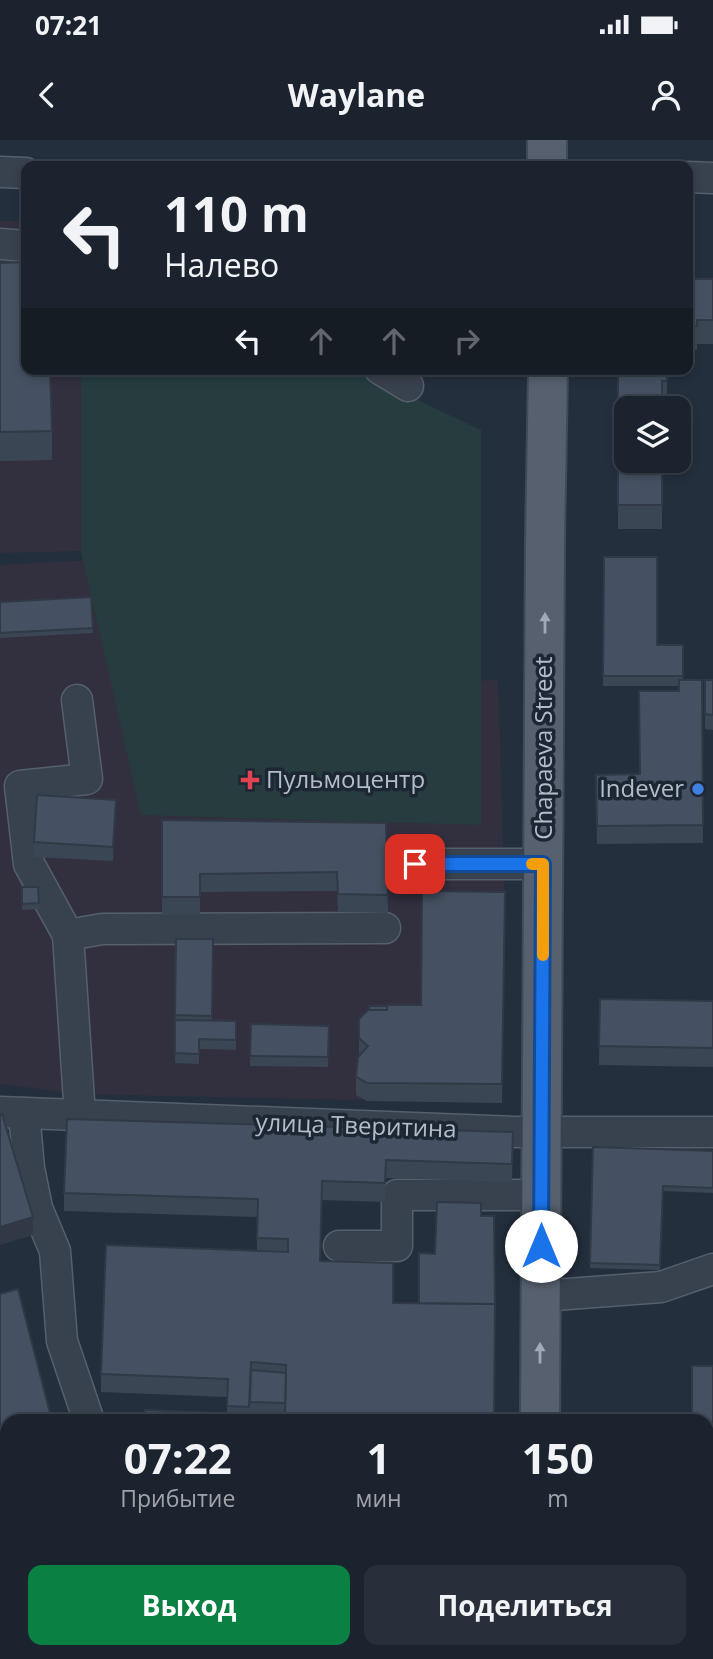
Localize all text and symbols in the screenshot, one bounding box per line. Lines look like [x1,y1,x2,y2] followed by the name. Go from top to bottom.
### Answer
[35,7,102,43] text: 07:21
[288,73,425,116] text: Waylane
[28,76,66,114] icon: back
[647,76,685,114] icon: person
[164,180,309,246] text: 110 m
[49,189,140,280] icon: left
[164,243,279,286] text: Налево
[229,322,267,360] icon: left
[302,322,340,360] icon: ahead
[375,322,413,360] icon: ahead
[448,322,486,360] icon: right
[614,396,691,473] map controls
[614,396,691,473] button: layers
[539,612,551,634] one-way arrow
[526,656,559,840] street label: Chapaeva Street
[266,762,425,795] place label: Пульмоцентр
[240,770,260,790] marker: Пульмоцентр
[599,771,684,804] place label: Indever
[690,781,706,797] marker: Indever
[385,834,445,894] pin
[396,845,434,883] icon: arrive
[255,1105,457,1145] street label: улица Тверитина
[504,1209,578,1283] position arrow
[534,1342,546,1364] one-way arrow
[124,1429,232,1486] text: 07:22
[367,1429,391,1486] text: 1
[522,1429,594,1486] text: 150
[120,1482,235,1514] text: Прибытие
[356,1482,402,1514] text: мин
[547,1482,568,1514] text: m
[28,1565,350,1645] button: Выход
[364,1565,686,1645] button: Поделиться

